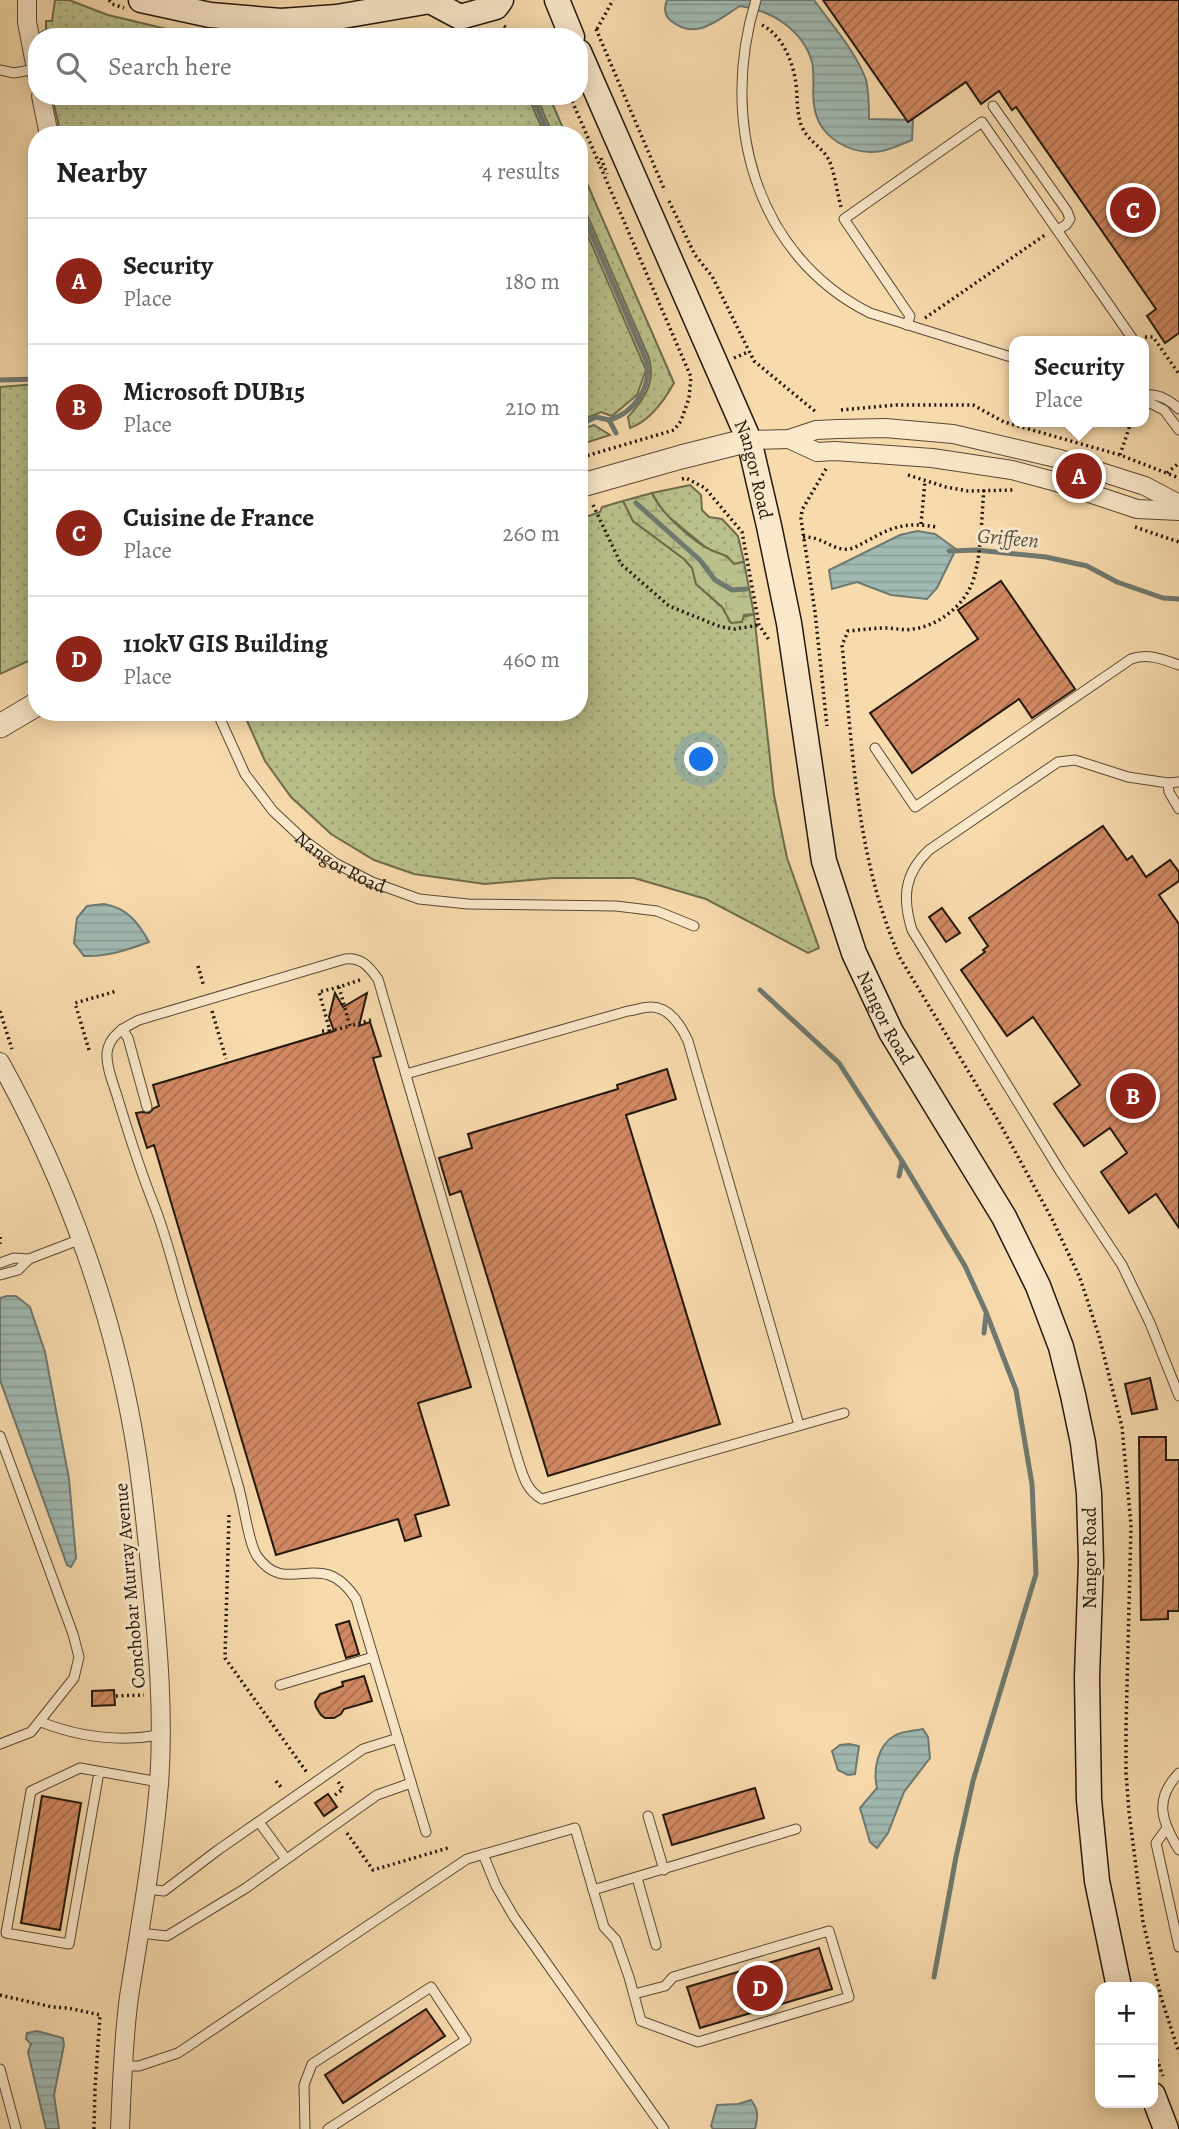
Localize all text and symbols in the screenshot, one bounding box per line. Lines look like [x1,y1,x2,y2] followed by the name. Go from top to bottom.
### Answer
[28,28,588,105] search box
[52,48,90,86] icon: search
[108,49,232,84] text: Search here
[56,152,147,192] text: Nearby
[482,156,560,187] text: 4 results
[1110,184,1156,236] pin: C
[123,248,213,283] text: Security
[72,266,86,297] text: A
[505,266,560,297] text: 180 m
[123,283,172,314] text: Place
[1009,336,1149,427] popup
[1034,349,1124,384] text: Security
[123,374,305,409] text: Microsoft DUB15
[1034,384,1083,415] text: Place
[72,392,86,423] text: B
[505,392,560,423] text: 210 m
[123,409,172,440] text: Place
[727,415,779,522] street label: Nangor Road
[1056,450,1102,502] pin: A
[123,500,314,535] text: Cuisine de France
[72,518,86,549] text: C
[502,518,560,549] text: 260 m
[976,521,1040,555] water label: Griffeen
[123,535,172,566] text: Place
[123,626,328,661] text: 110kV GIS Building
[71,644,87,675] text: D
[503,644,560,675] text: 460 m
[123,661,172,692] text: Place
[684,742,718,776] your location
[289,826,390,900] street label: Nangor Road
[850,967,920,1070] street label: Nangor Road
[1110,1070,1156,1122] pin: B
[108,1482,152,1690] street label: Conchobar Murray Avenue
[1077,1506,1103,1609] street label: Nangor Road
[737,1962,783,2014] pin: D
[1095,1982,1158,2108] map controls
[1095,1982,1158,2045] button: +
[1095,2045,1158,2108] button: −

